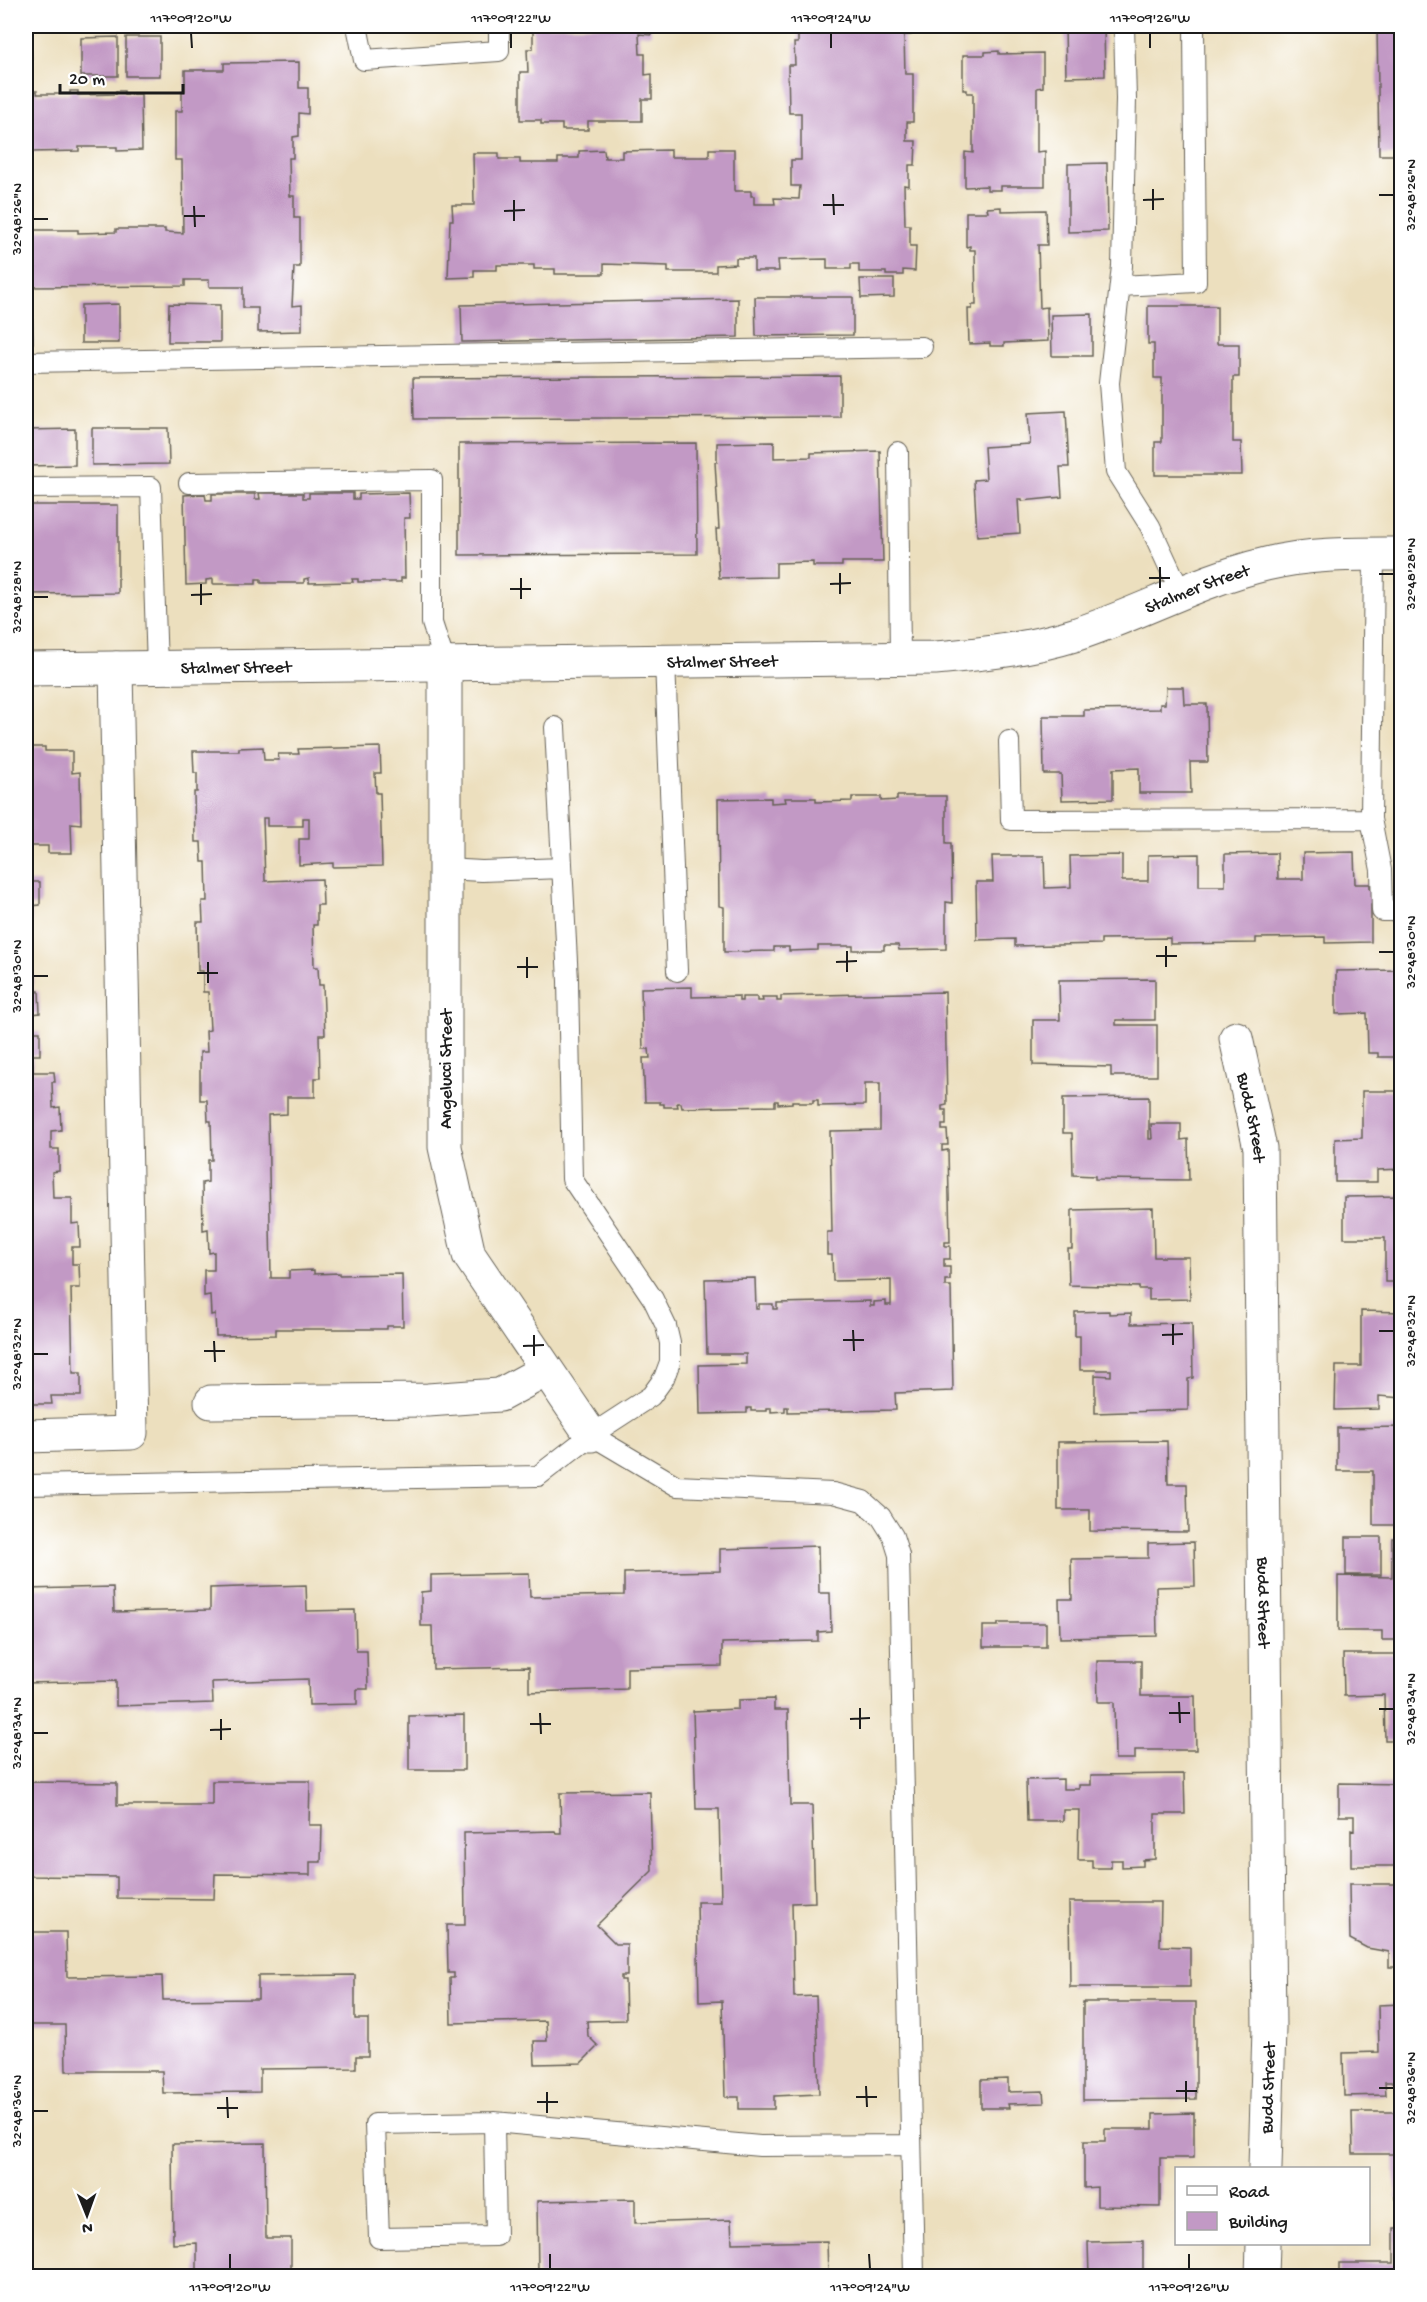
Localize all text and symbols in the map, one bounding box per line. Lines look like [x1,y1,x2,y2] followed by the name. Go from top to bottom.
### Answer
[149,10,232,28] text: 117°09'20"W
[470,10,551,28] text: 117°09'22"W
[790,10,871,28] text: 117°09'24"W
[1109,10,1190,28] text: 117°09'26"W
[60,57,183,95] scale bar
[69,70,105,91] text: 20 m
[1403,159,1421,232] text: 32°48'26"N
[9,183,27,256] text: 32°48'26"N
[1403,537,1421,611] text: 32°48'28"N
[9,560,27,634] text: 32°48'28"N
[1142,560,1254,620] street label: Stalmer Street
[667,652,779,674] street label: Stalmer Street
[181,658,293,680] street label: Stalmer Street
[1403,915,1421,990] text: 32°48'30"N
[9,939,27,1014] text: 32°48'30"N
[437,1008,458,1129] street label: Angelucci Street
[1231,1070,1268,1164] street label: Budd Street
[1403,1295,1421,1368] text: 32°48'32"N
[9,1318,27,1391] text: 32°48'32"N
[1251,1556,1273,1650] street label: Budd Street
[1403,1673,1421,1746] text: 32°48'34"N
[9,1697,27,1770] text: 32°48'34"N
[1257,2041,1282,2135] street label: Budd Street
[1403,2052,1421,2125] text: 32°48'36"N
[9,2075,27,2148] text: 32°48'36"N
[1175,2167,1370,2245] legend
[1229,2183,1270,2204] text: Road
[57,2185,117,2245] north arrow
[1228,2213,1288,2234] text: Building
[81,2217,93,2236] text: N
[188,2279,271,2297] text: 117°09'20"W
[509,2279,590,2297] text: 117°09'22"W
[829,2279,910,2297] text: 117°09'24"W
[1148,2279,1229,2297] text: 117°09'26"W

